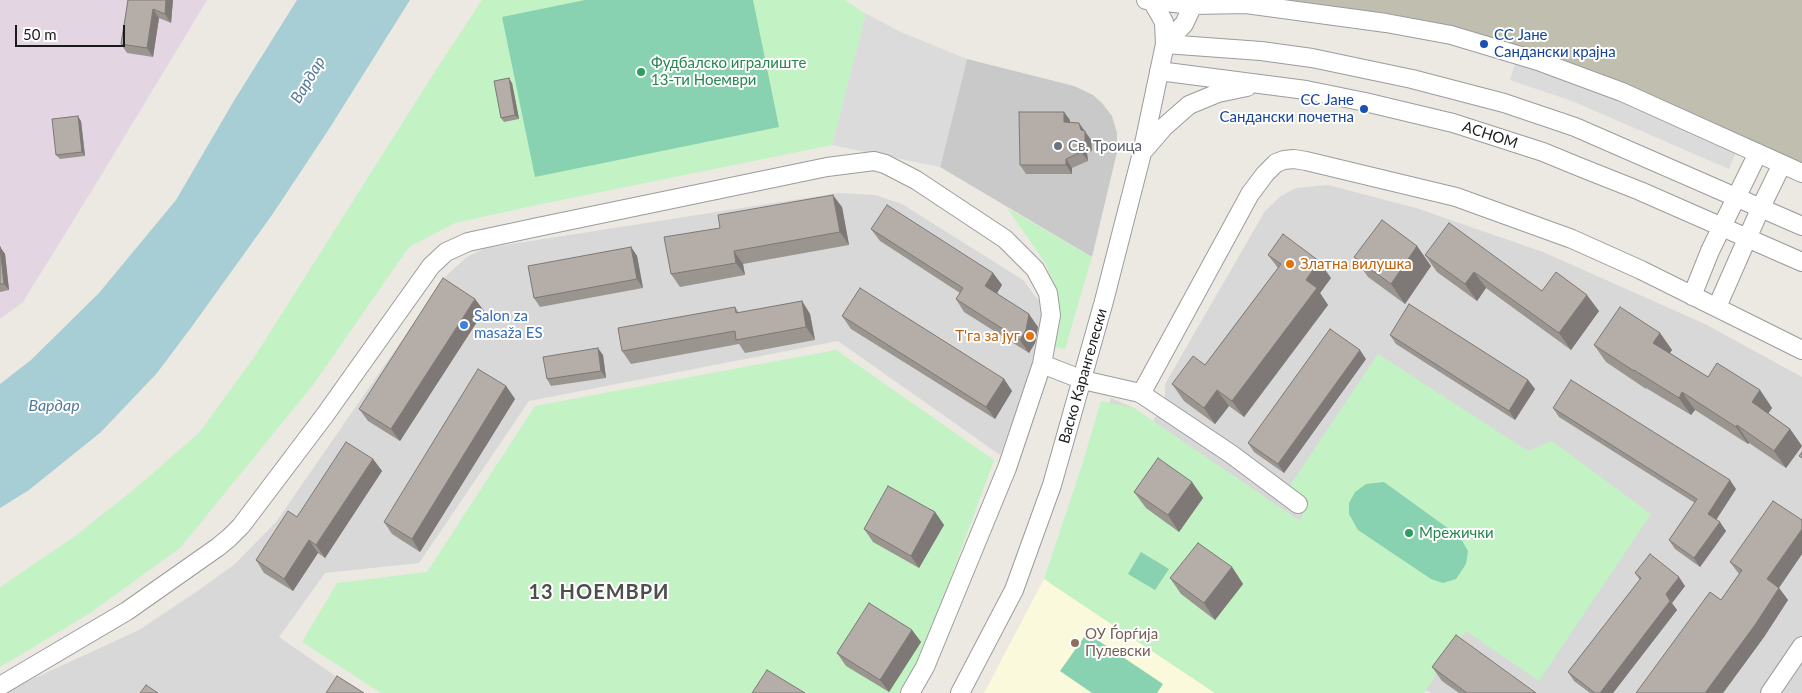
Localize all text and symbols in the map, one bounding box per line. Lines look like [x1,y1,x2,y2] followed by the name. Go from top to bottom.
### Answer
[18,15,128,47] scale bar
[23,25,57,43] text: 50 m
[1494,26,1616,61] place label: СС Јане Сандански крајна
[1478,38,1490,50] marker: СС Јане Сандански крајна
[287,53,329,107] water label: Вардар
[651,54,806,89] place label: Фудбалско игралиште 13-ти Ноември
[635,66,647,78] marker: Фудбалско игралиште 13-ти Ноември
[1220,91,1354,126] place label: СС Јане Сандански почетна
[1358,103,1370,115] marker: СС Јане Сандански почетна
[1460,118,1520,152] street label: АСНОМ
[1068,137,1142,155] place label: Св. Троица
[1052,140,1064,152] marker: Св. Троица
[1300,255,1412,273] place label: Златна вилушка
[1284,258,1296,270] marker: Златна вилушка
[1055,306,1111,446] street label: Васко Карангелески
[474,307,543,342] place label: Salon za masaža ES
[458,319,470,331] marker: Salon za masaža ES
[955,327,1020,345] place label: Т'га за југ
[1024,330,1036,342] marker: Т'га за југ
[28,396,80,416] water label: Вардар
[1419,524,1494,542] place label: Мрежички
[1403,527,1415,539] marker: Мрежички
[527,581,671,605] district label: 13 НОЕМВРИ
[1085,625,1158,660] place label: ОУ Ѓорѓија Пулевски
[1069,637,1081,649] marker: ОУ Ѓорѓија Пулевски

